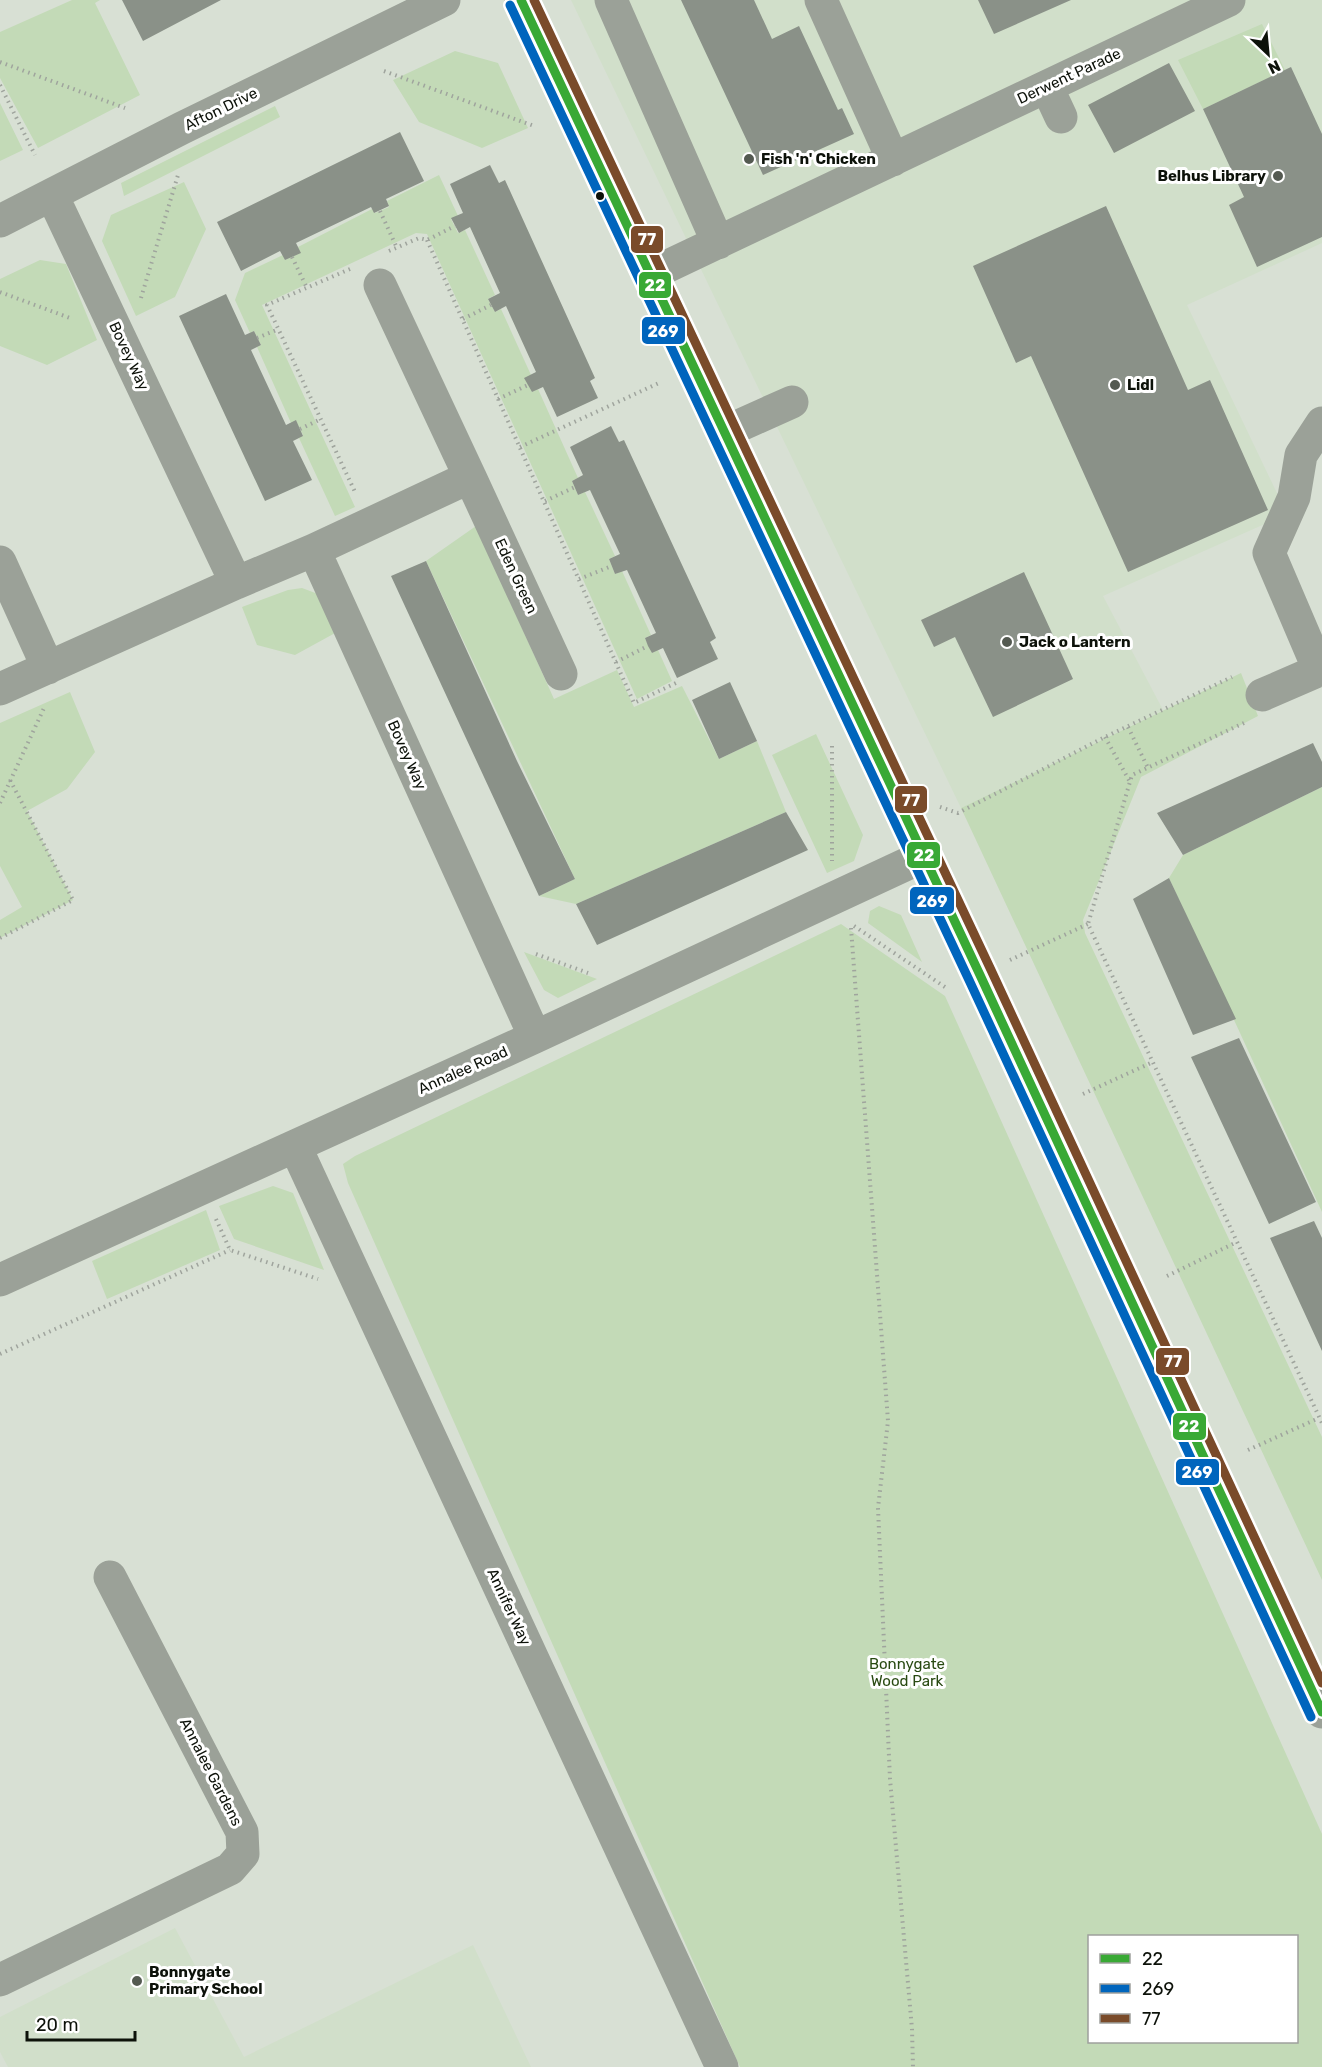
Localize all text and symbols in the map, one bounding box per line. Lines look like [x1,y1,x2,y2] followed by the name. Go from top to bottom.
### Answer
[1238,24,1298,84] north arrow
[1014,44,1124,108] street label: Derwent Parade
[1265,56,1284,78] text: N
[182,84,260,134] street label: Afton Drive
[761,150,876,168] place label: Fish 'n' Chicken
[742,152,756,166] marker: Fish 'n' Chicken
[1157,167,1266,185] place label: Belhus Library
[1271,169,1285,183] marker: Belhus Library
[594,190,606,202] unlabelled marker
[630,225,664,254] line badge: 77
[638,230,656,249] text: 77
[638,271,672,299] line badge: 22
[645,276,665,295] text: 22
[641,316,686,345] line badge: 269
[105,319,153,393] street label: Bovey Way
[647,322,679,341] text: 269
[1127,376,1154,394] place label: Lidl
[1108,378,1122,392] marker: Lidl
[491,536,541,616] street label: Eden Green
[1019,633,1131,651] place label: Jack o Lantern
[1000,635,1014,649] marker: Jack o Lantern
[384,718,430,792] street label: Bovey Way
[894,785,928,814] line badge: 77
[902,791,920,810] text: 77
[906,841,941,869] line badge: 22
[914,846,934,865] text: 22
[909,886,955,915] line badge: 269
[916,892,948,911] text: 269
[415,1042,511,1098] street label: Annalee Road
[1155,1347,1190,1376] line badge: 77
[1164,1352,1182,1371] text: 77
[1172,1412,1207,1441] line badge: 22
[1179,1417,1199,1436] text: 22
[1175,1458,1220,1486] line badge: 269
[1181,1463,1213,1482] text: 269
[483,1566,535,1648] street label: Annifer Way
[869,1655,945,1690] park label: Bonnygate Wood Park
[176,1715,246,1829] street label: Annalee Gardens
[1088,1935,1298,2043] legend
[1142,1948,1163,1970] text: 22
[149,1963,263,1998] place label: Bonnygate Primary School
[130,1974,144,1988] marker: Bonnygate Primary School
[1142,1978,1174,2000] text: 269
[27,2004,135,2042] scale bar
[1142,2008,1160,2030] text: 77
[36,2014,78,2036] text: 20 m

